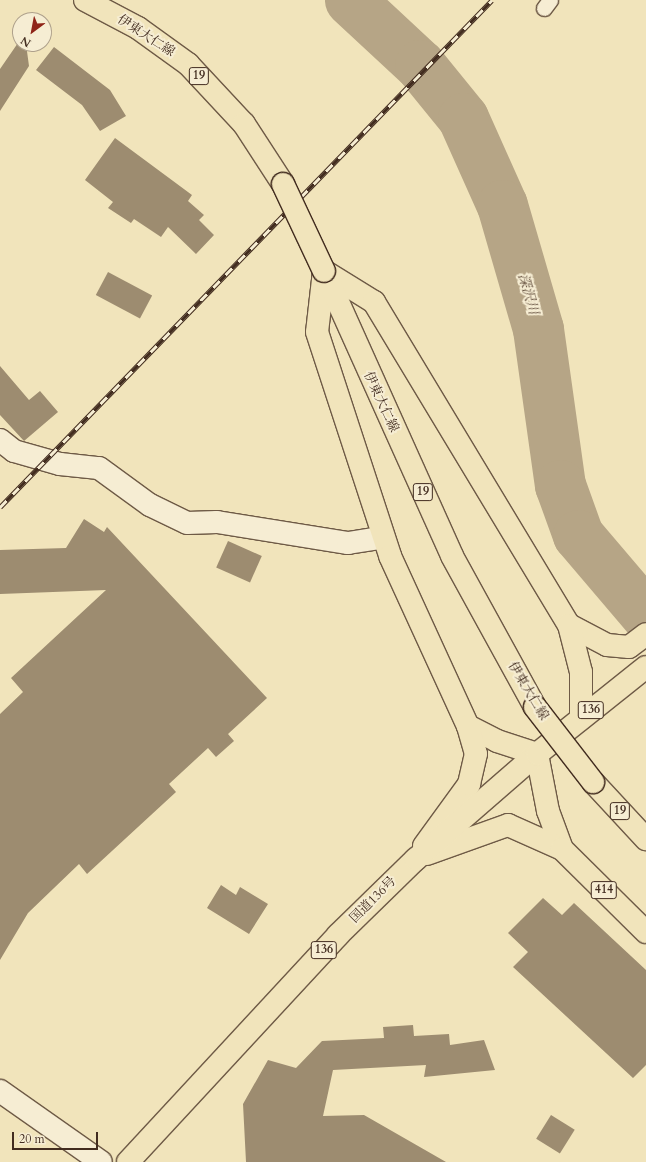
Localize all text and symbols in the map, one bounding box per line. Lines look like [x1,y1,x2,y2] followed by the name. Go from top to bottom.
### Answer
[12,12,52,52] north arrow
[114,12,178,60] street label: 伊東大仁線
[18,33,34,51] text: N
[188,66,210,86] road number: 19
[514,271,542,317] water label: 深沢川
[360,369,402,435] street label: 伊東大仁線
[412,482,434,502] road number: 19
[505,659,551,723] street label: 伊東大仁線
[577,700,605,720] road number: 136
[609,801,631,821] road number: 19
[347,874,399,926] street label: 国道136号
[590,880,618,900] road number: 414
[310,940,338,960] road number: 136
[14,1124,100,1150] scale bar
[19,1131,45,1147] text: 20 m

